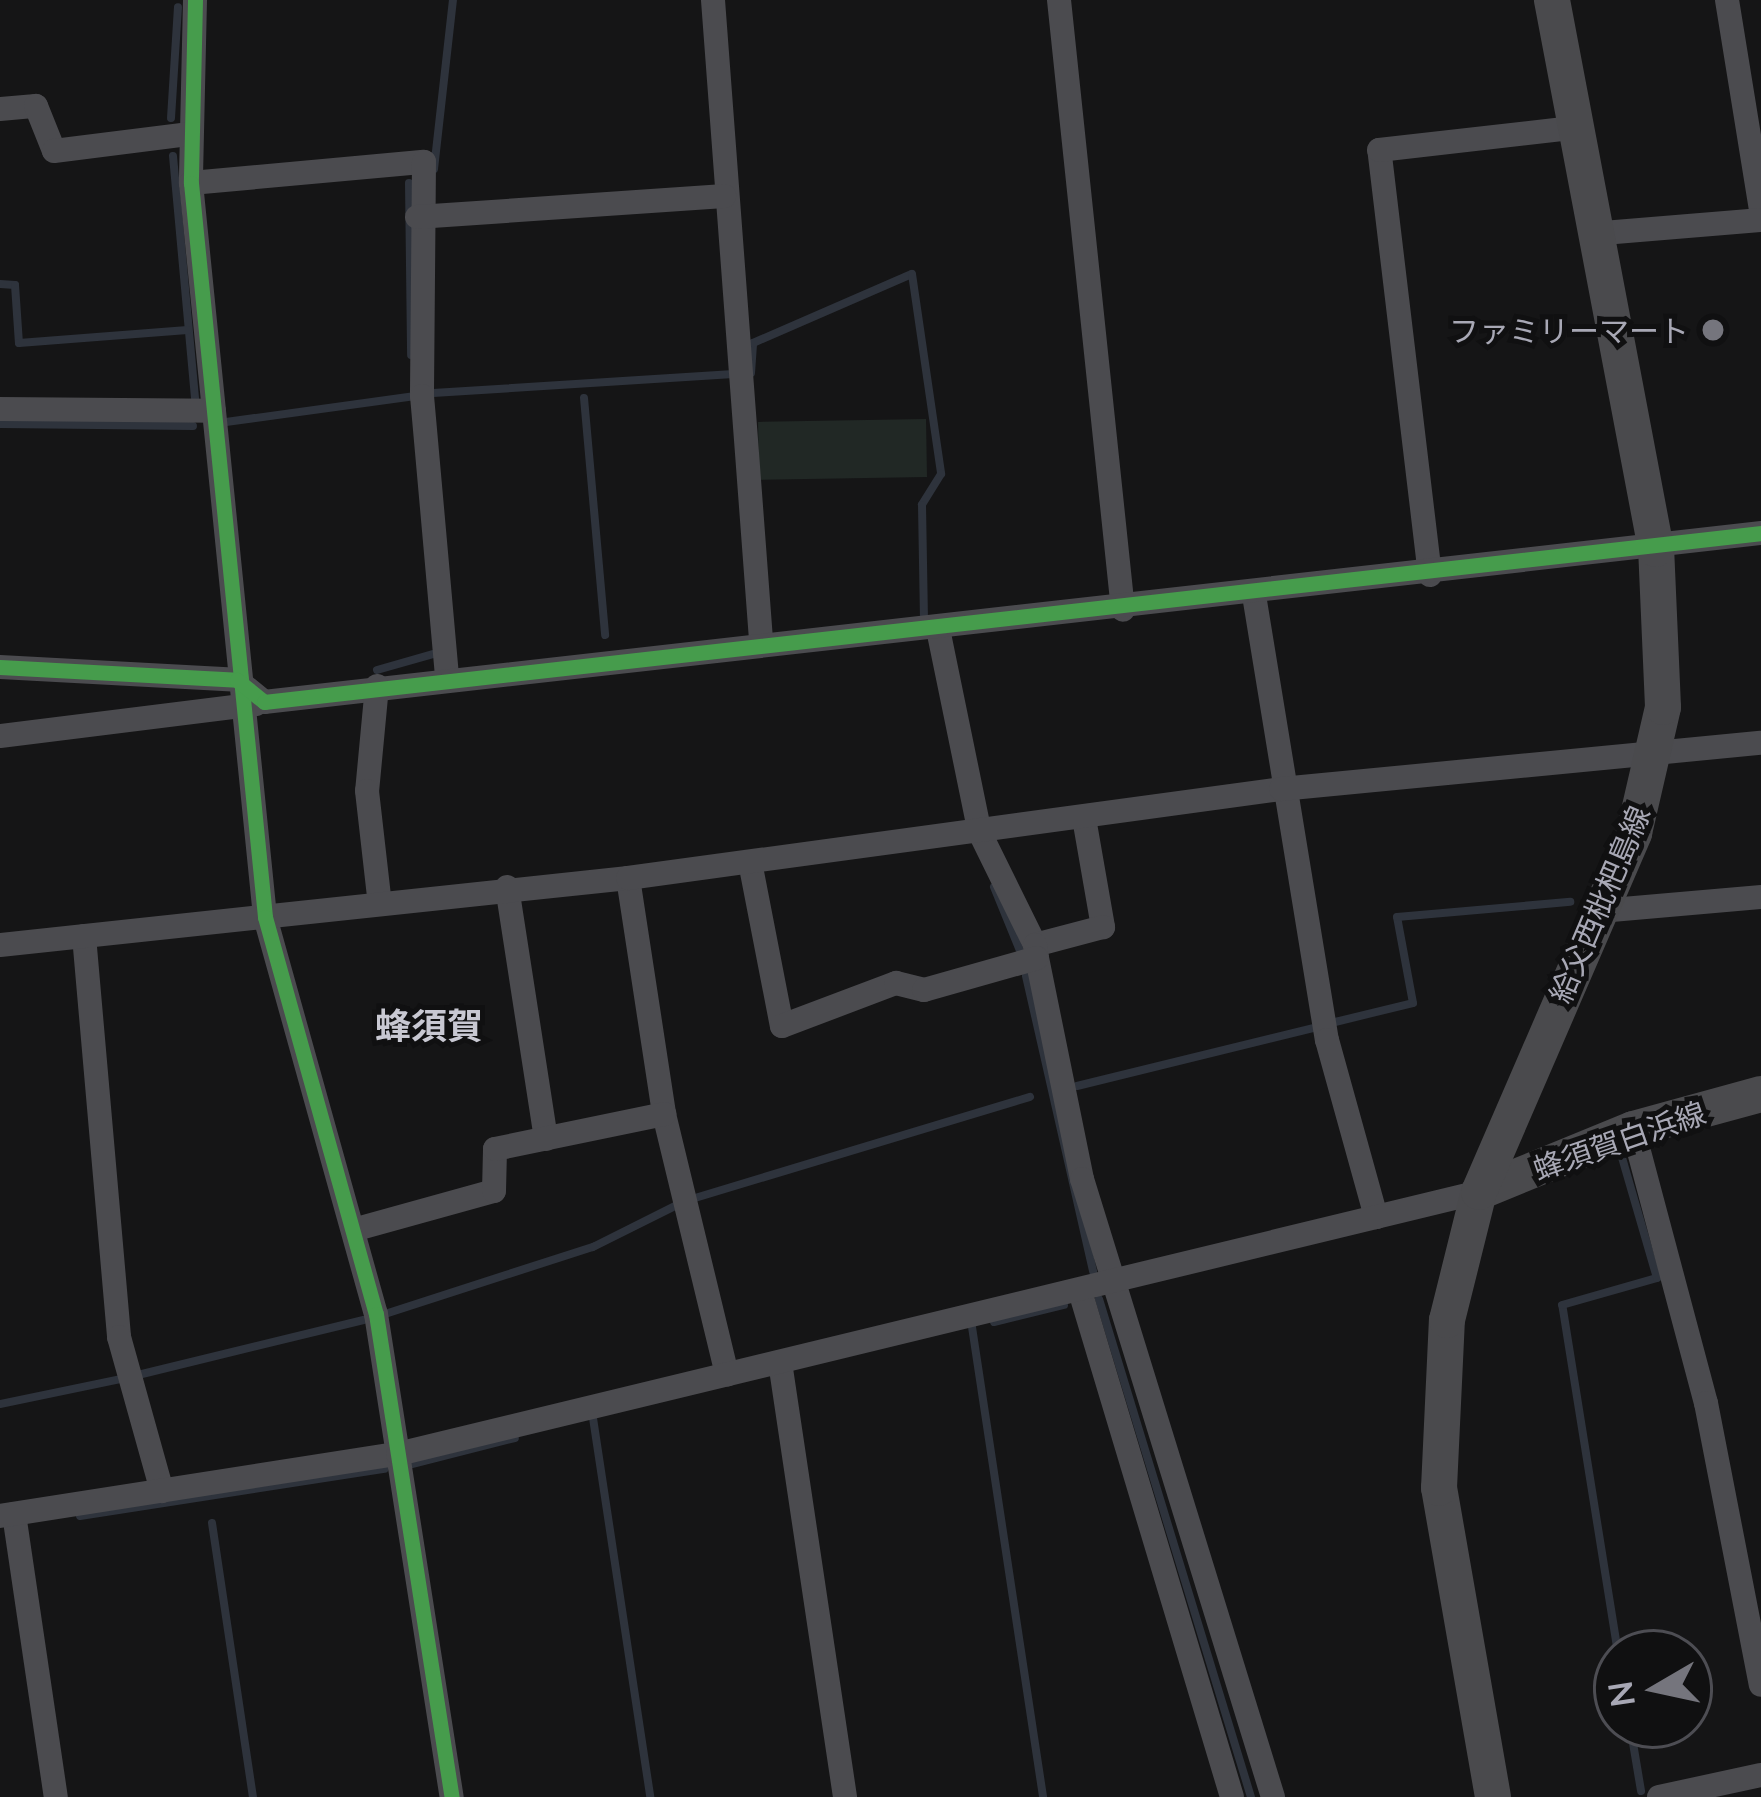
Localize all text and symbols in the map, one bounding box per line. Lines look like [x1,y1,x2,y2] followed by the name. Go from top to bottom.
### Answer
[1449,312,1689,348] place label: ファミリーマート
[1700,317,1726,343] marker: ファミリーマート
[1541,800,1657,1008] street label: 給父西枇杷島線
[375,1004,483,1048] district label: 蜂須賀
[1528,1094,1710,1186] street label: 蜂須賀白浜線
[1593,1629,1713,1749] north arrow
[1599,1678,1642,1710] text: N

